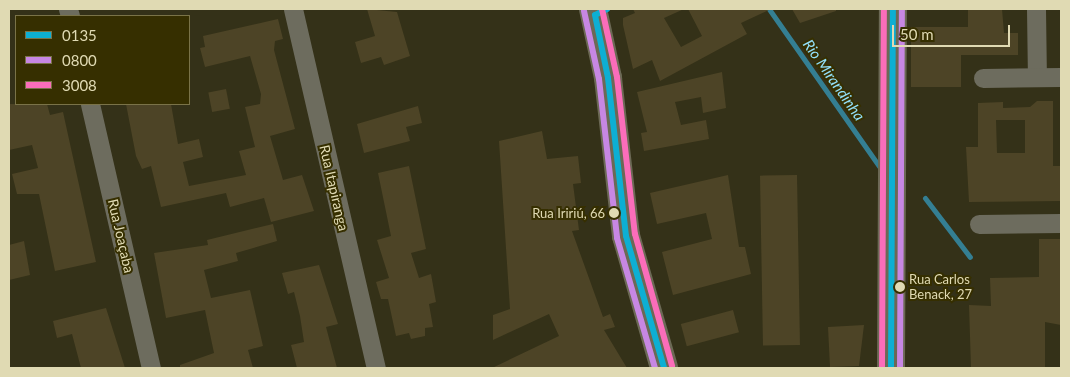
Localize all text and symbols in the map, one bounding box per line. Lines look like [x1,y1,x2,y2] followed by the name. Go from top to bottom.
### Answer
[15,15,190,105] legend
[895,15,1012,47] scale bar
[900,25,934,43] text: 50 m
[62,26,97,44] text: 0135
[799,36,869,124] water label: Rio Mirandinha
[62,51,97,69] text: 0800
[62,76,97,94] text: 3008
[316,143,352,233] street label: Rua Itapiranga
[104,197,138,275] street label: Rua Joaçaba
[532,205,605,221] place label: Rua Iririú, 66
[609,208,619,218] marker: Rua Iririú, 66
[909,272,972,303] place label: Rua Carlos Benack, 27
[895,282,905,292] marker: Rua Carlos Benack, 27

